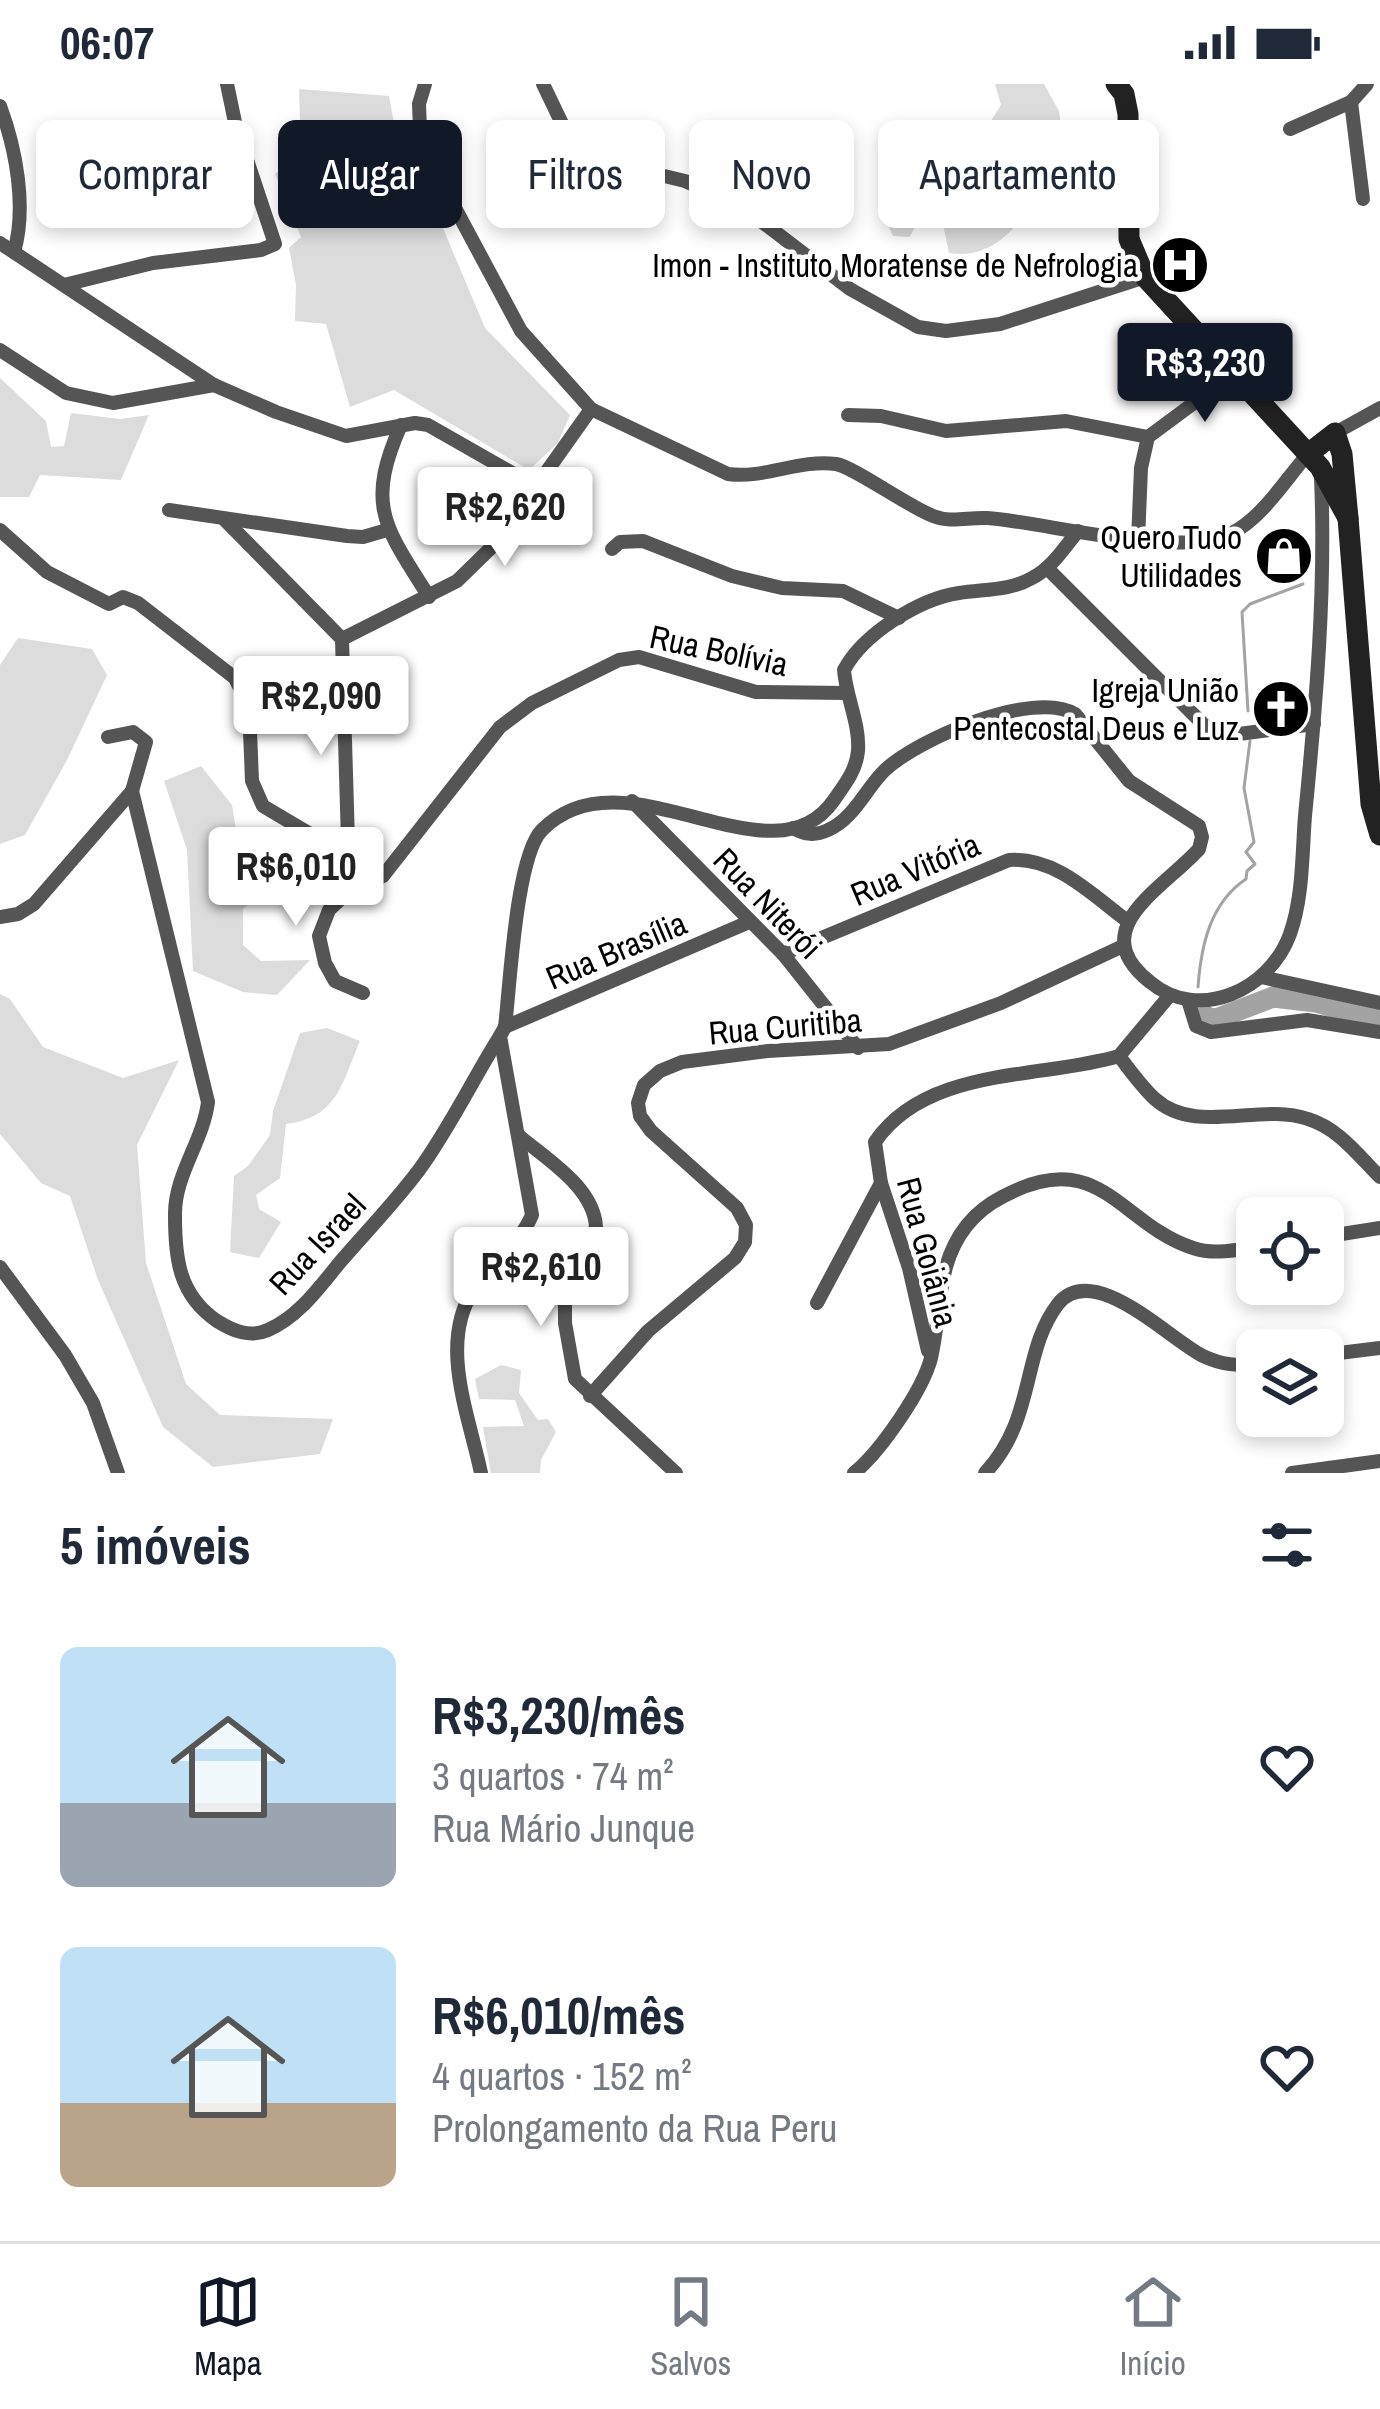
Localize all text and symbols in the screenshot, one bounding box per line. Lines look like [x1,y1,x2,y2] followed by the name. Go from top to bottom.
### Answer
[60,12,154,73] text: 06:07
[36,120,254,228] chip: Comprar
[278,120,462,228] chip: Alugar
[486,120,665,228] chip: Filtros
[689,120,854,228] chip: Novo
[878,120,1159,228] chip: Apartamento
[1149,234,1211,296] hospital icon: Imon - Instituto Moratense de Nefrologia
[652,243,1138,287] place label: Imon - Instituto Moratense de Nefrologia
[1094,323,1316,425] pin: R$3,230
[1145,336,1265,388] text: R$3,230
[394,467,616,569] pin: R$2,620
[445,480,565,532] text: R$2,620
[1100,515,1242,597] place label: Quero Tudo Utilidades
[1253,525,1315,587] shop icon: Quero Tudo Utilidades
[646,614,792,686] street label: Rua Bolívia
[210,656,432,758] pin: R$2,090
[953,668,1239,750] place label: Igreja União Pentecostal Deus e Luz
[261,669,381,721] text: R$2,090
[1250,678,1312,740] church icon: Igreja União Pentecostal Deus e Luz
[844,822,986,916] street label: Rua Vitória
[185,827,407,929] pin: R$6,010
[704,838,832,968] street label: Rua Niterói
[236,840,356,892] text: R$6,010
[539,901,693,999] street label: Rua Brasília
[707,997,863,1055] street label: Rua Curitiba
[887,1172,969,1332] street label: Rua Goiânia
[259,1184,375,1304] street label: Rua Israel
[1236,1197,1344,1437] map controls
[1236,1197,1344,1305] button: locate
[430,1227,652,1329] pin: R$2,610
[481,1240,601,1292] text: R$2,610
[1236,1329,1344,1437] button: layers
[60,1511,251,1580] text: 5 imóveis
[1254,1512,1320,1578] icon: filters
[432,1681,685,1750] text: R$3,230/mês
[156,1695,300,1839] icon: home
[1254,1734,1320,1800] icon: heart
[432,1750,674,1802] text: 3 quartos · 74 m²
[432,1802,695,1854] text: Rua Mário Junque
[432,1981,685,2050] text: R$6,010/mês
[156,1995,300,2139] icon: home
[1254,2034,1320,2100] icon: heart
[432,2050,692,2102] text: 4 quartos · 152 m²
[432,2102,837,2154] text: Prolongamento da Rua Peru
[194,2269,262,2385] tab: Mapa
[650,2269,731,2385] tab: Salvos
[1120,2269,1186,2385] tab: Início

